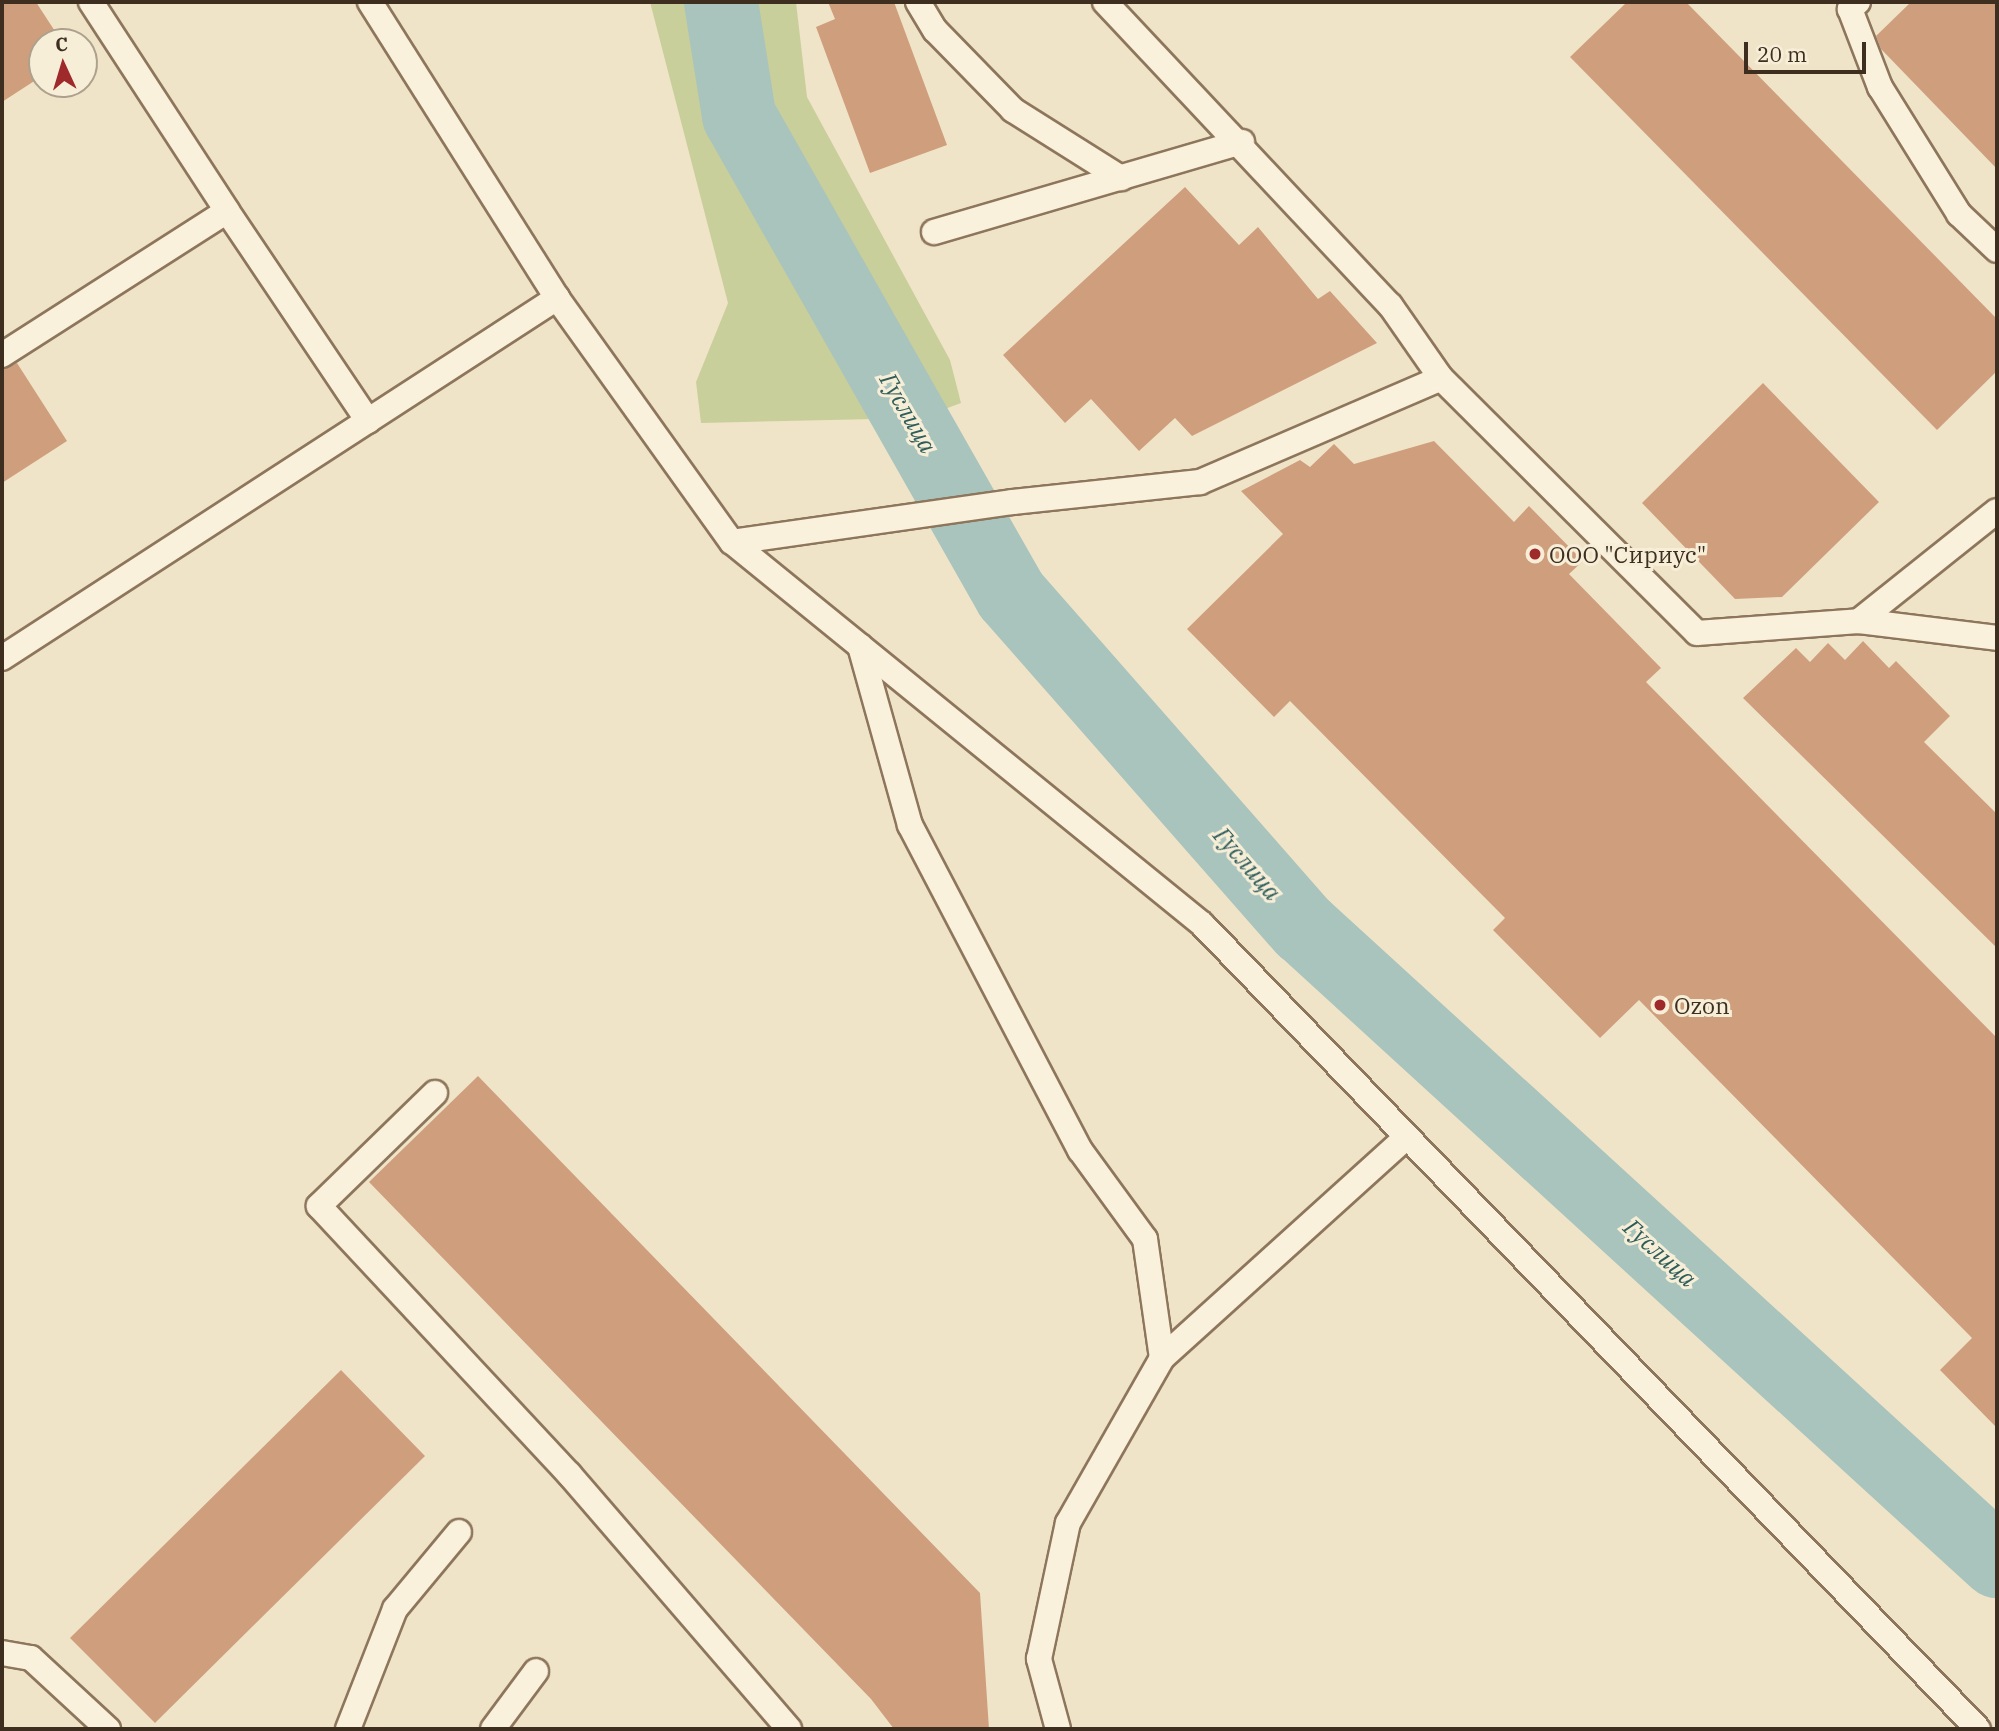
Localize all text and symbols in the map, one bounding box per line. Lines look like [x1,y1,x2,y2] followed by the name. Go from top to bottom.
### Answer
[28,28,98,98] north arrow
[1747,28,1870,72] scale bar
[55,32,69,56] text: С
[1757,40,1807,68] text: 20 m
[874,368,942,458] water label: Гуслица
[1549,540,1706,568] place label: ООО "Сириус"
[1527,546,1543,562] marker: ООО "Сириус"
[1207,822,1287,906] water label: Гуслица
[1674,991,1730,1019] place label: Ozon
[1652,997,1668,1013] marker: Ozon
[1618,1213,1702,1293] water label: Гуслица

